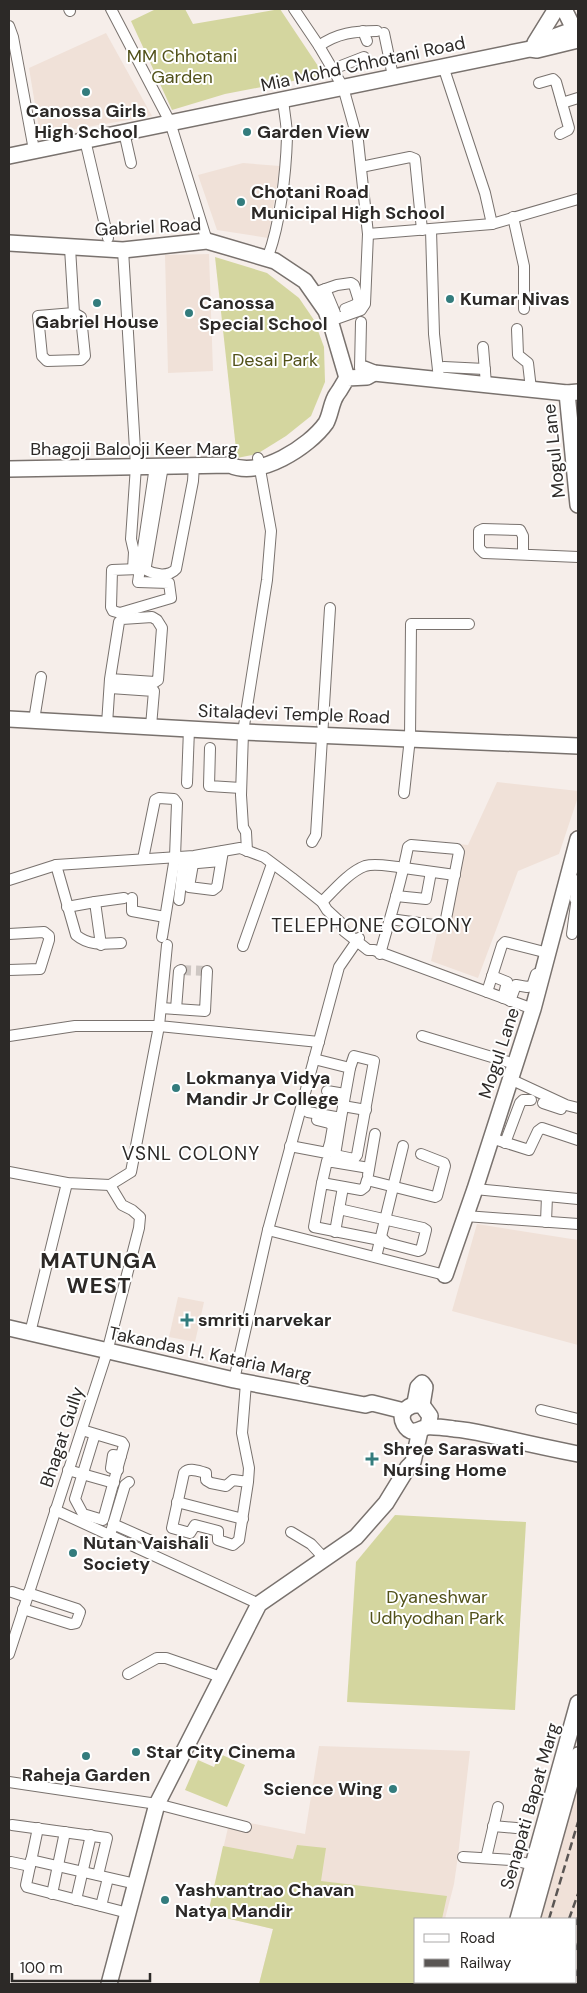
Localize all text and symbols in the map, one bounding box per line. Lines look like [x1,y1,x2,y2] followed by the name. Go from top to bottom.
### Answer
[259,31,467,97] street label: Mia Mohd Chhotani Road
[127,44,237,89] park label: MM Chhotani Garden
[80,86,92,98] marker: Canossa Girls High School
[26,99,146,144] place label: Canossa Girls High School
[257,120,370,144] place label: Garden View
[241,126,253,138] marker: Garden View
[251,180,445,225] place label: Chotani Road Municipal High School
[235,196,247,208] marker: Chotani Road Municipal High School
[94,212,202,242] street label: Gabriel Road
[460,287,570,311] place label: Kumar Nivas
[199,291,328,336] place label: Canossa Special School
[444,293,456,305] marker: Kumar Nivas
[91,297,103,309] marker: Gabriel House
[183,307,195,319] marker: Canossa Special School
[35,310,159,334] place label: Gabriel House
[232,348,318,372] park label: Desai Park
[537,403,571,499] street label: Mogul Lane
[30,437,238,461] street label: Bhagoji Balooji Keer Marg
[198,699,390,729] street label: Sitaladevi Temple Road
[271,913,473,938] district label: TELEPHONE COLONY
[473,1004,525,1102] street label: Mogul Lane
[186,1066,339,1111] place label: Lokmanya Vidya Mandir Jr College
[170,1082,182,1094] marker: Lokmanya Vidya Mandir Jr College
[122,1141,260,1166] district label: VSNL COLONY
[40,1246,158,1300] district label: MATUNGA WEST
[198,1308,331,1332] place label: smriti narvekar
[180,1313,194,1327] marker: smriti narvekar
[106,1321,314,1387] street label: Takandas H. Kataria Marg
[34,1384,90,1490] street label: Bhagat Gully
[383,1437,524,1482] place label: Shree Saraswati Nursing Home
[365,1452,379,1466] marker: Shree Saraswati Nursing Home
[83,1531,209,1576] place label: Nutan Vaishali Society
[67,1547,79,1559] marker: Nutan Vaishali Society
[369,1585,505,1630] park label: Dyaneshwar Udhyodhan Park
[495,1720,565,1892] street label: Senapati Bapat Marg
[146,1740,296,1764] place label: Star City Cinema
[130,1746,142,1758] marker: Star City Cinema
[80,1750,92,1762] marker: Raheja Garden
[22,1763,150,1787] place label: Raheja Garden
[263,1777,383,1801] place label: Science Wing
[387,1783,399,1795] marker: Science Wing
[175,1878,354,1923] place label: Yashvantrao Chavan Natya Mandir
[159,1894,171,1906] marker: Yashvantrao Chavan Natya Mandir
[414,1918,577,1983] legend
[460,1928,495,1948] text: Road
[12,1950,150,1982] scale bar
[460,1953,512,1973] text: Railway
[20,1958,63,1978] text: 100 m

